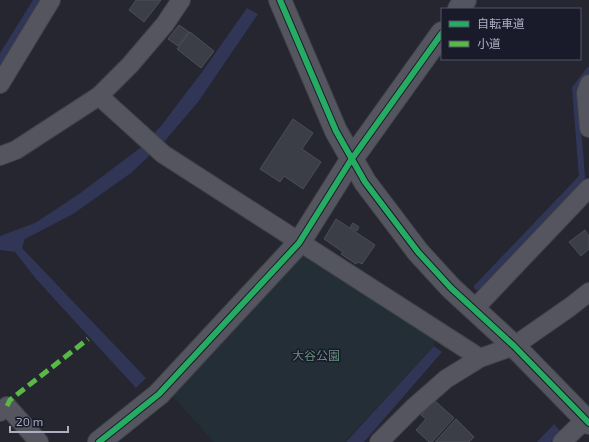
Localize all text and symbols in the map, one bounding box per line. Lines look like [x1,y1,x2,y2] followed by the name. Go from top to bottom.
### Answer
[441,8,581,60] legend
[477,16,525,30] text: 自転車道
[477,36,501,50] text: 小道
[292,348,340,362] park label: 大谷公園
[10,408,68,434] scale bar
[16,414,43,428] text: 20 m

